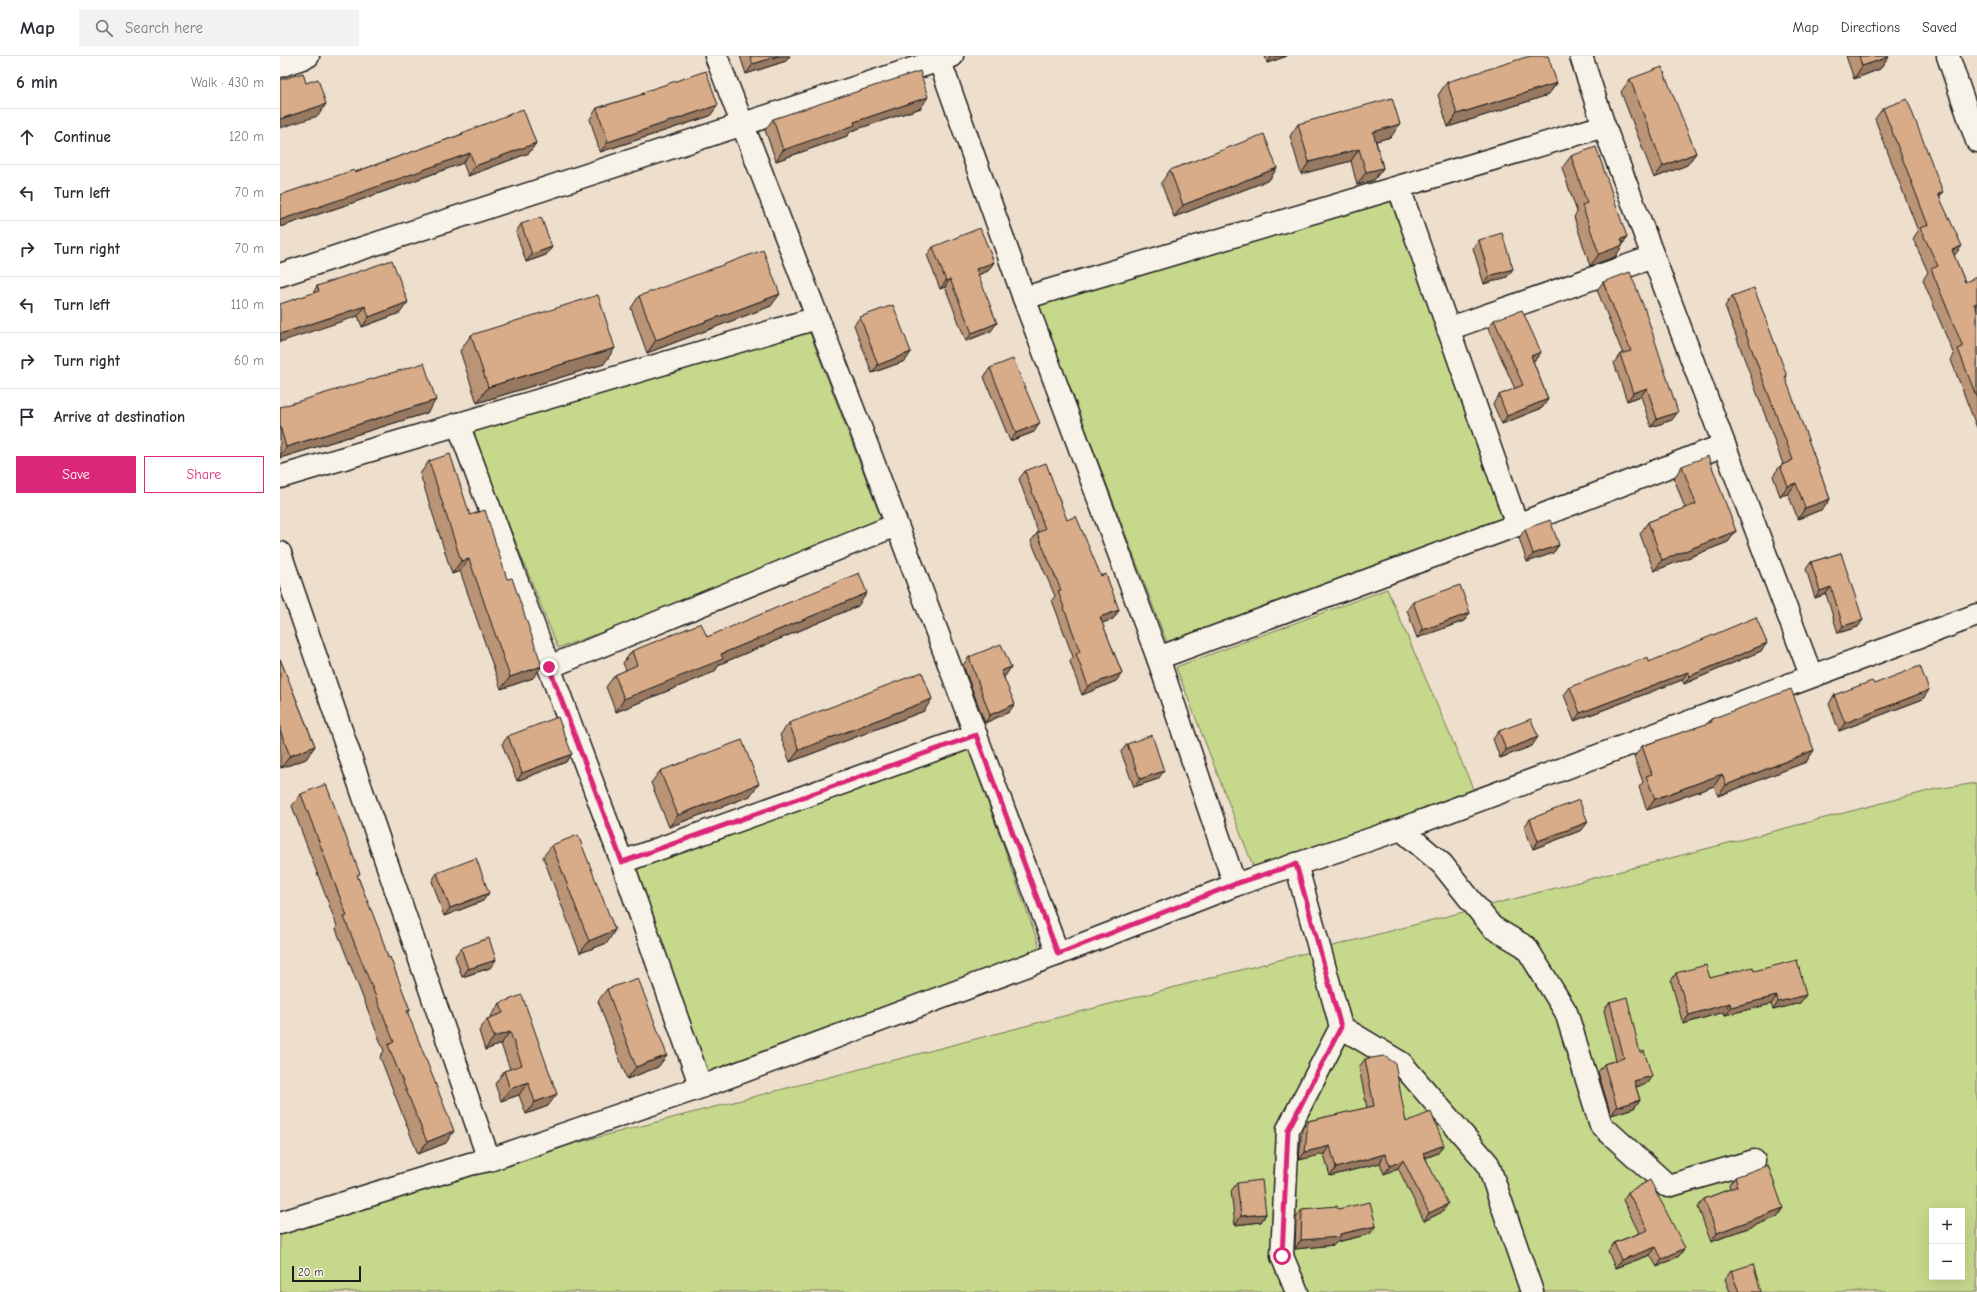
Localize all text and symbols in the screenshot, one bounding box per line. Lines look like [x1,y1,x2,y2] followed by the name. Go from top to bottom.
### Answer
[79,10,359,46] search box
[20,17,55,39] text: Map
[93,17,115,39] icon: search
[125,19,203,37] text: Search here
[1792,19,1819,36] text: Map
[1841,19,1900,36] text: Directions
[1922,19,1957,36] text: Saved
[16,73,58,92] text: 6 min
[191,75,264,90] text: Walk · 430 m
[16,126,38,148] icon: ahead
[54,128,111,146] text: Continue
[229,129,264,144] text: 120 m
[16,182,38,204] icon: left
[54,184,110,202] text: Turn left
[235,185,264,200] text: 70 m
[16,238,38,260] icon: right
[54,240,120,258] text: Turn right
[235,241,264,256] text: 70 m
[16,294,38,316] icon: left
[54,296,110,314] text: Turn left
[231,297,264,312] text: 110 m
[16,350,38,372] icon: right
[54,352,120,370] text: Turn right
[234,353,264,368] text: 60 m
[16,406,38,428] icon: arrive
[54,408,185,426] text: Arrive at destination
[16,456,136,493] button: Save
[144,456,264,493] button: Share
[540,658,558,676] route end
[1929,1208,1965,1280] map controls
[1929,1208,1965,1244] button: +
[1929,1244,1965,1280] button: −
[1273,1247,1291,1265] route start
[292,1264,361,1283] scale bar
[298,1266,323,1279] text: 20 m

